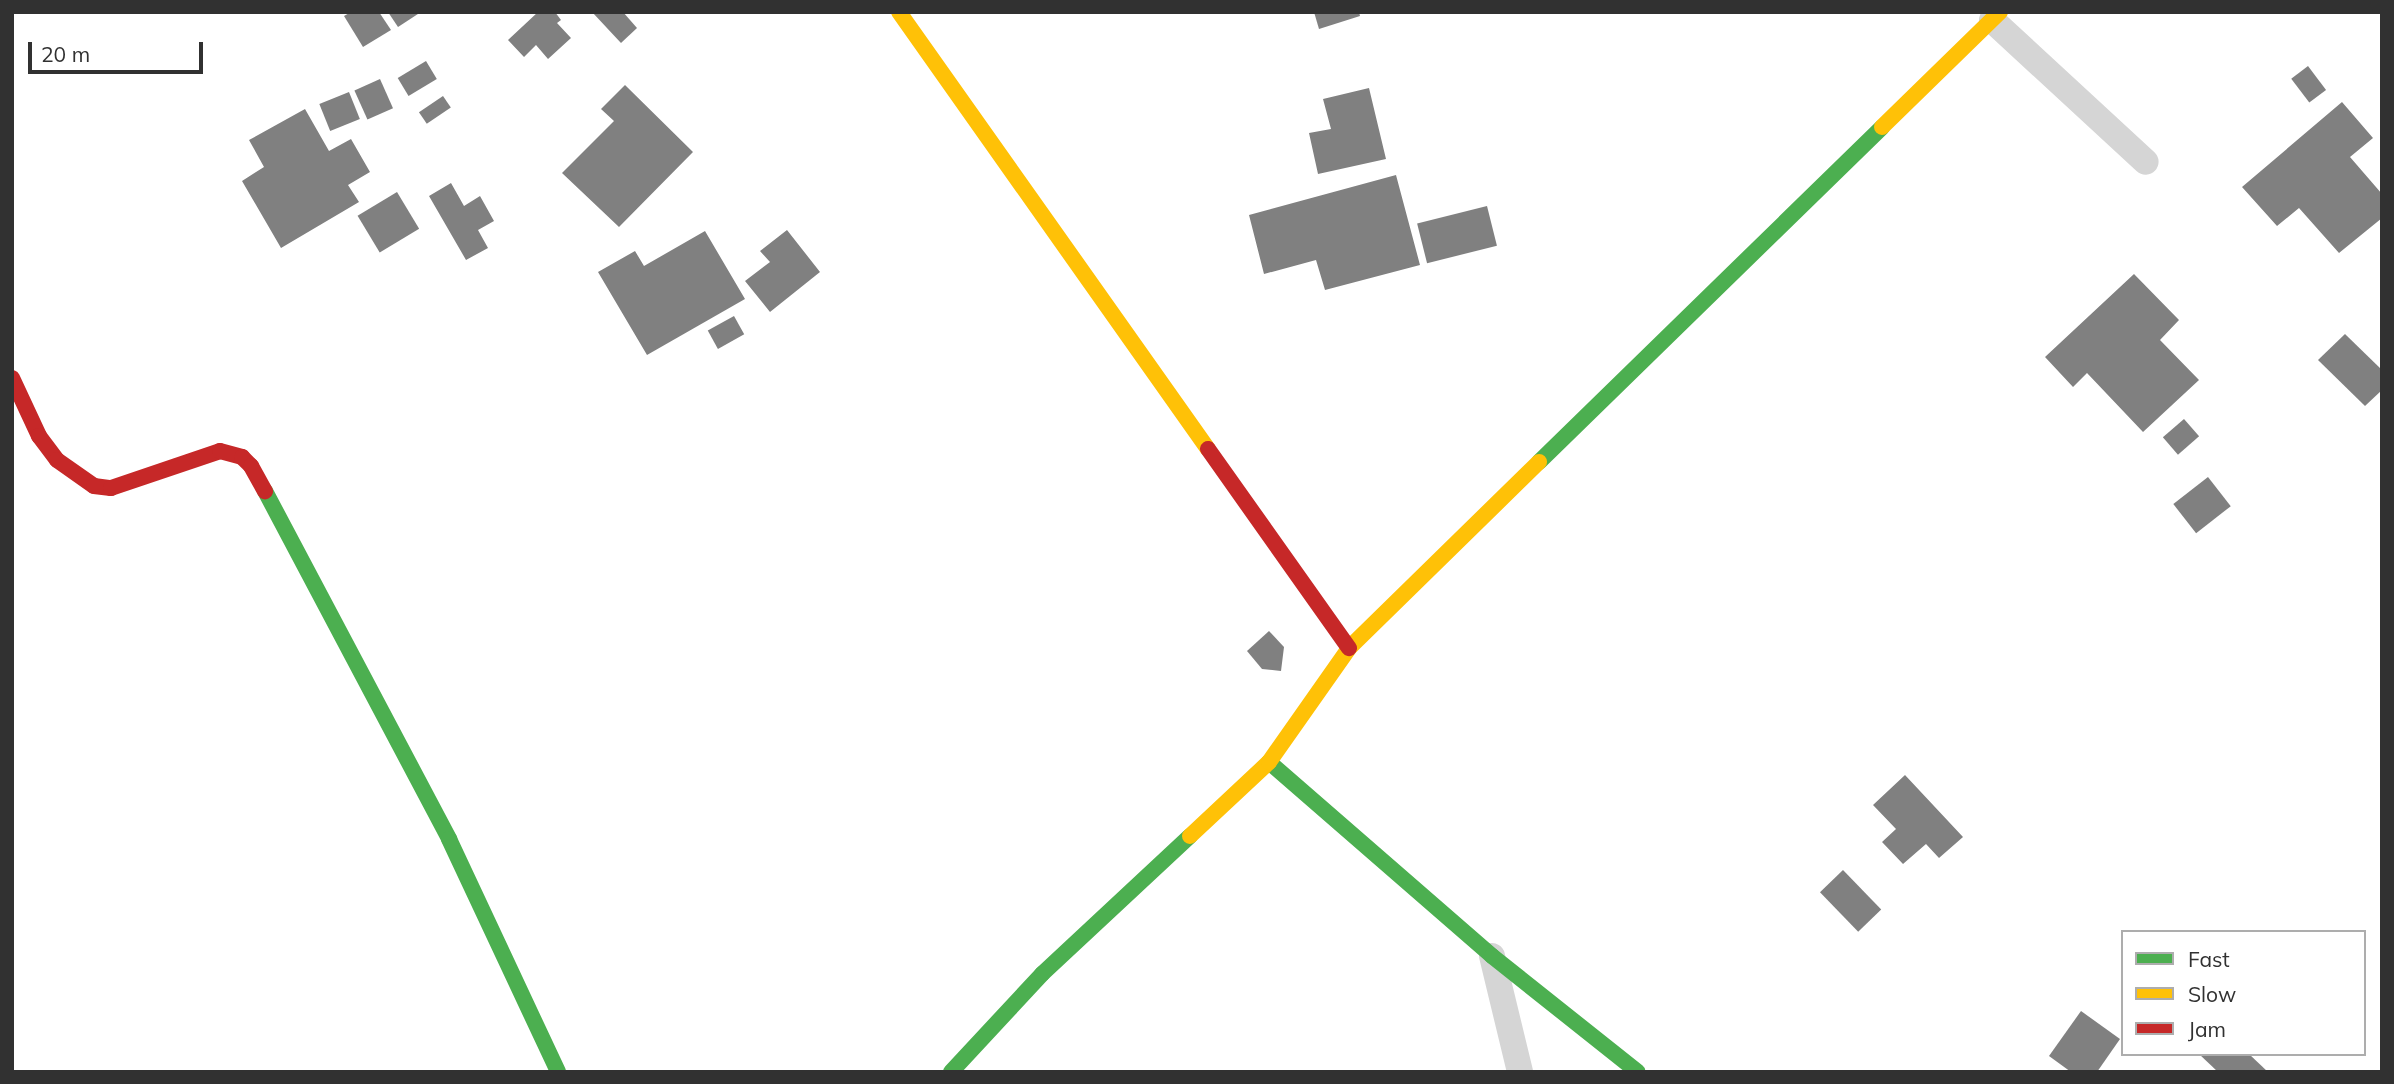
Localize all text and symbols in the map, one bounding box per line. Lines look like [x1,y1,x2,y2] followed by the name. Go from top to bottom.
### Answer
[32,28,206,72] scale bar
[41,41,90,67] text: 20 m
[2121,930,2366,1056] legend
[2188,946,2230,972] text: Fast
[2188,981,2236,1007] text: Slow
[2188,1016,2226,1042] text: Jam

